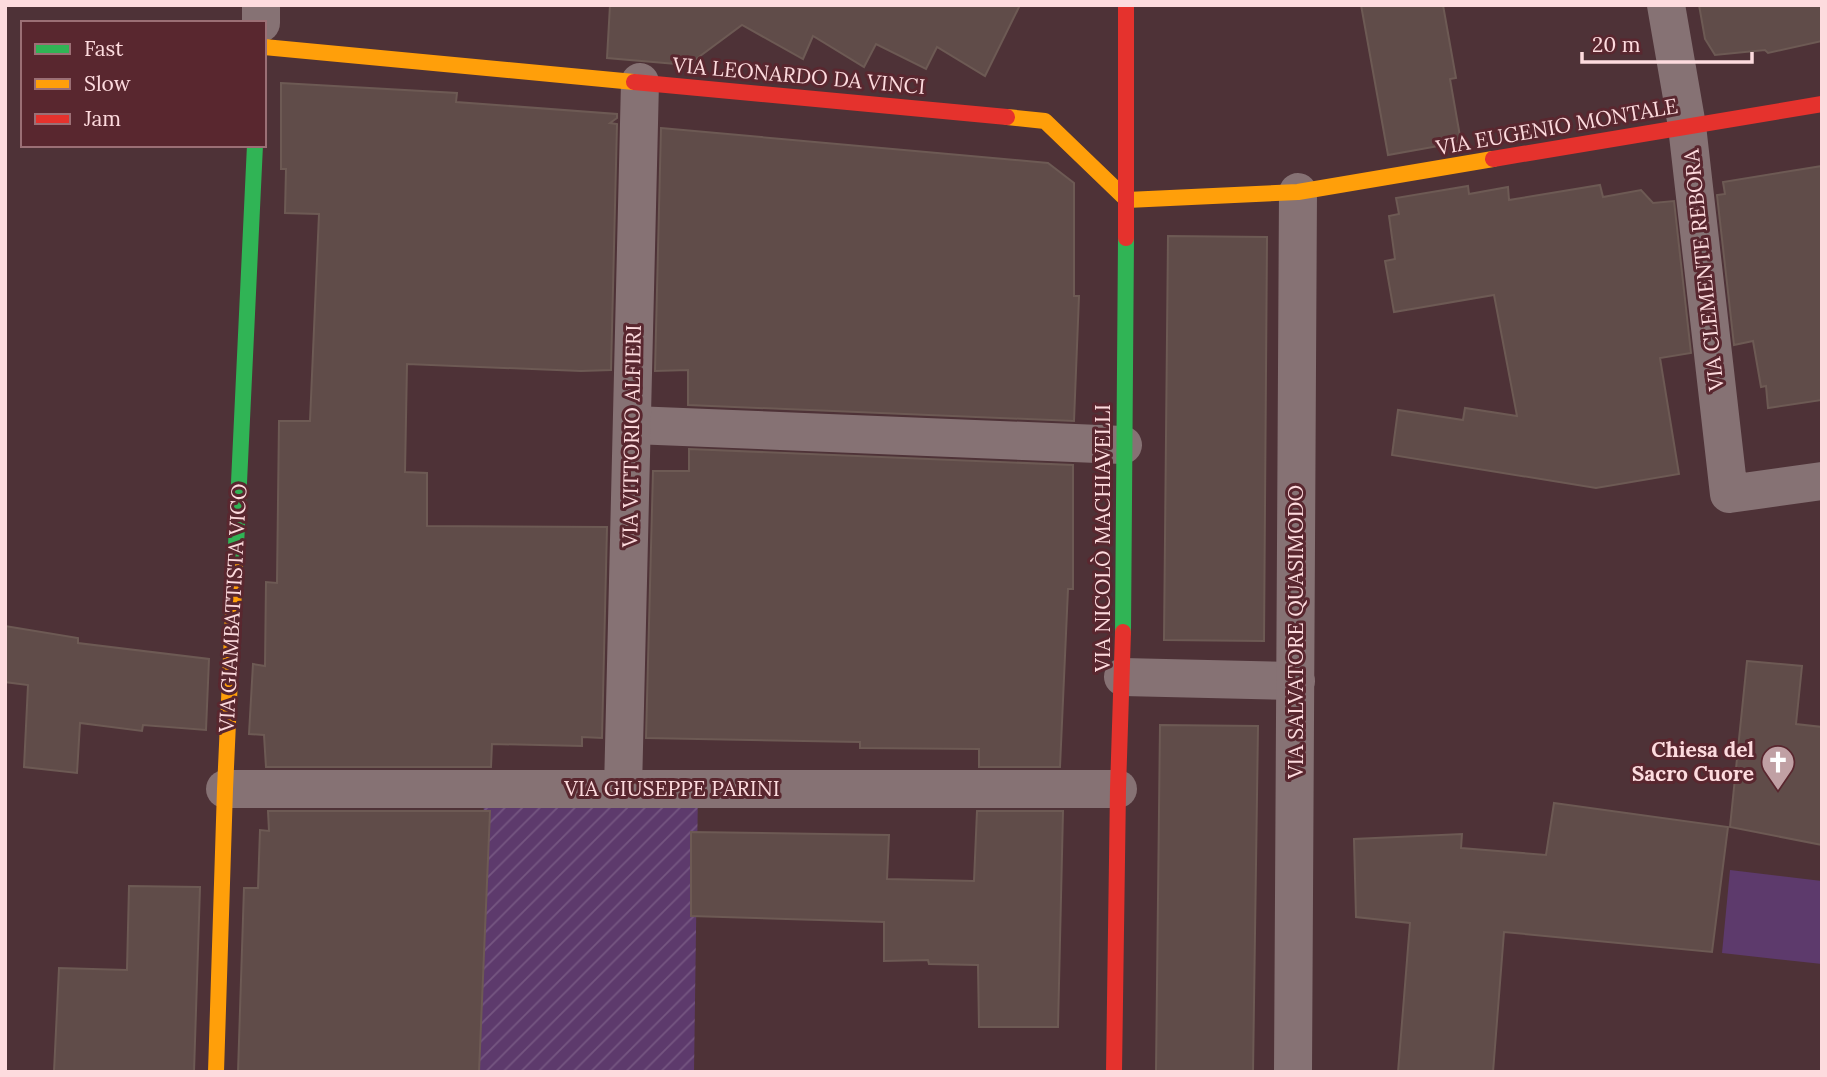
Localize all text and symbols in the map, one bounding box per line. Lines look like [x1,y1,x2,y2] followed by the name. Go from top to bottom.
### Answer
[21,21,266,147] legend
[1582,21,1752,65] scale bar
[1592,31,1641,58] text: 20 m
[84,35,124,62] text: Fast
[671,51,927,100] street label: VIA LEONARDO DA VINCI
[84,70,131,97] text: Slow
[1433,92,1680,161] street label: VIA EUGENIO MONTALE
[83,105,121,132] text: Jam
[1677,147,1730,393] street label: VIA CLEMENTE REBORA
[616,324,647,549] street label: VIA VITTORIO ALFIERI
[1089,404,1116,673] street label: VIA NICOLÒ MACHIAVELLI
[212,483,253,734] street label: VIA GIAMBATTISTA VICO
[1282,485,1309,780] street label: VIA SALVATORE QUASIMODO
[1632,736,1754,787] place label: Chiesa del Sacro Cuore
[1759,743,1797,792] church icon: Chiesa del Sacro Cuore
[563,775,780,802] street label: VIA GIUSEPPE PARINI

